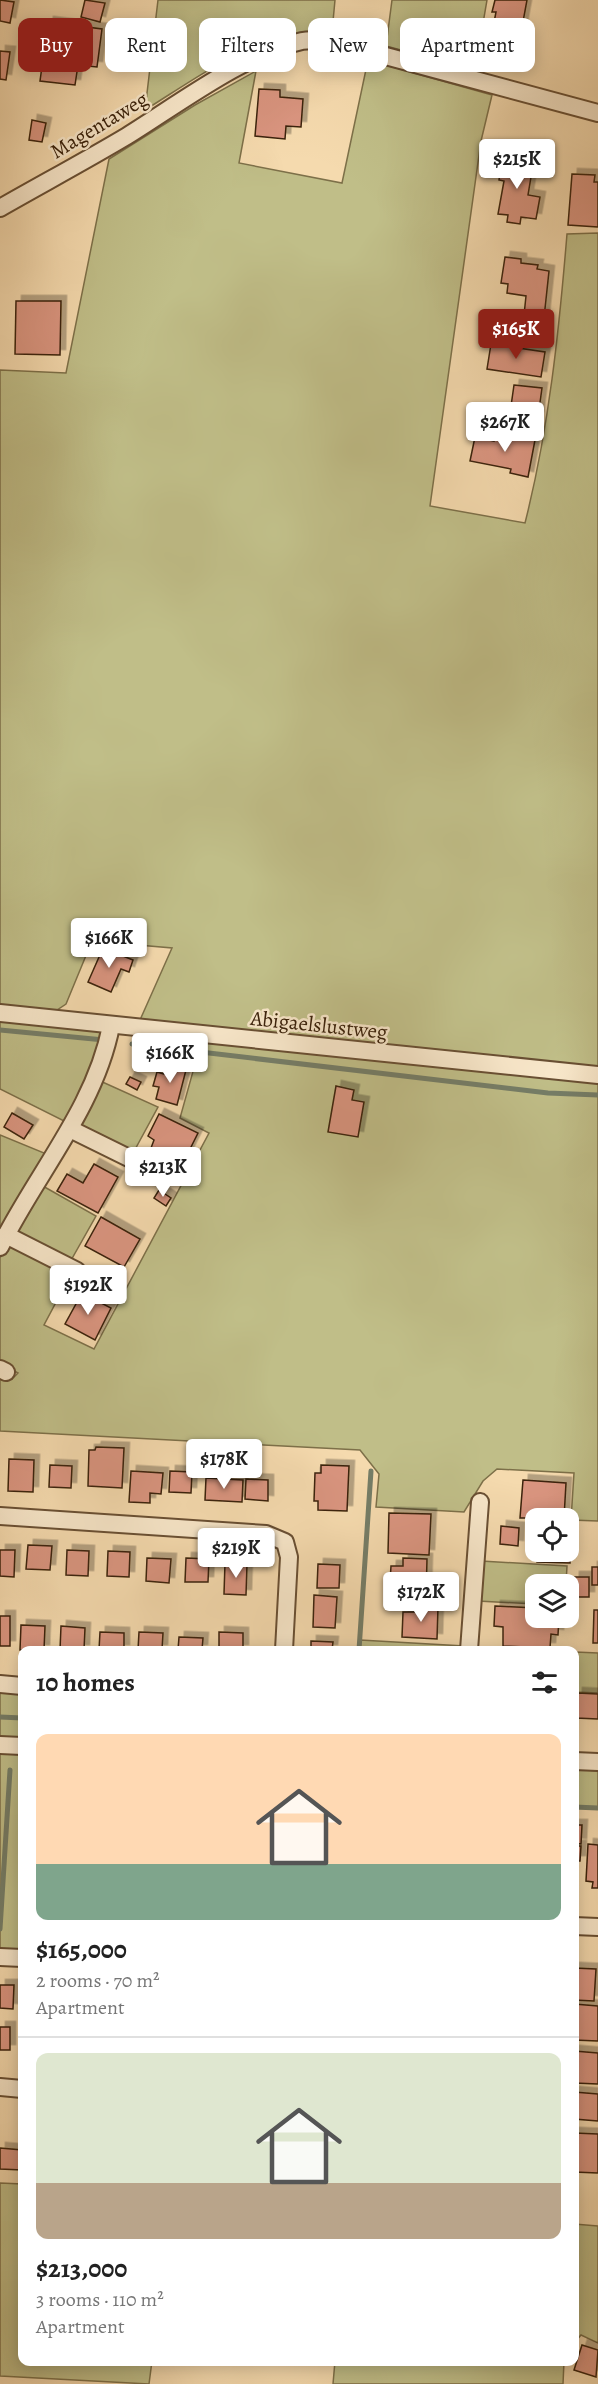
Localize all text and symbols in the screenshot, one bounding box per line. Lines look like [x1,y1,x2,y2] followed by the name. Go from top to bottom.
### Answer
[18,18,93,72] chip: Buy
[105,18,187,72] chip: Rent
[199,18,296,72] chip: Filters
[308,18,388,72] chip: New
[400,18,535,72] chip: Apartment
[45,85,153,165] street label: Magentaweg
[475,139,559,190] pin: $215K
[493,145,541,172] text: $215K
[474,309,558,360] pin: $165K
[492,315,540,342] text: $165K
[463,402,547,453] pin: $267K
[480,408,530,435] text: $267K
[67,918,151,969] pin: $166K
[85,924,133,951] text: $166K
[248,1004,389,1046] street label: Abigaelslustweg
[128,1033,212,1084] pin: $166K
[146,1039,194,1066] text: $166K
[121,1147,205,1198] pin: $213K
[139,1153,187,1180] text: $213K
[46,1265,130,1316] pin: $192K
[64,1271,112,1298] text: $192K
[182,1439,266,1490] pin: $178K
[200,1445,248,1472] text: $178K
[525,1508,579,1628] map controls
[525,1508,579,1562] button: locate
[194,1528,278,1579] pin: $219K
[212,1534,260,1561] text: $219K
[379,1572,463,1623] pin: $172K
[525,1574,579,1628] button: layers
[397,1578,445,1605] text: $172K
[36,1665,135,1700] text: 10 homes
[528,1666,561,1699] icon: filters
[245,1773,353,1881] icon: home
[36,1932,127,1967] text: $165,000
[36,1967,160,1994] text: 2 rooms · 70 m²
[36,1994,125,2021] text: Apartment
[245,2092,353,2200] icon: home
[36,2251,127,2286] text: $213,000
[36,2286,164,2313] text: 3 rooms · 110 m²
[36,2313,125,2340] text: Apartment

